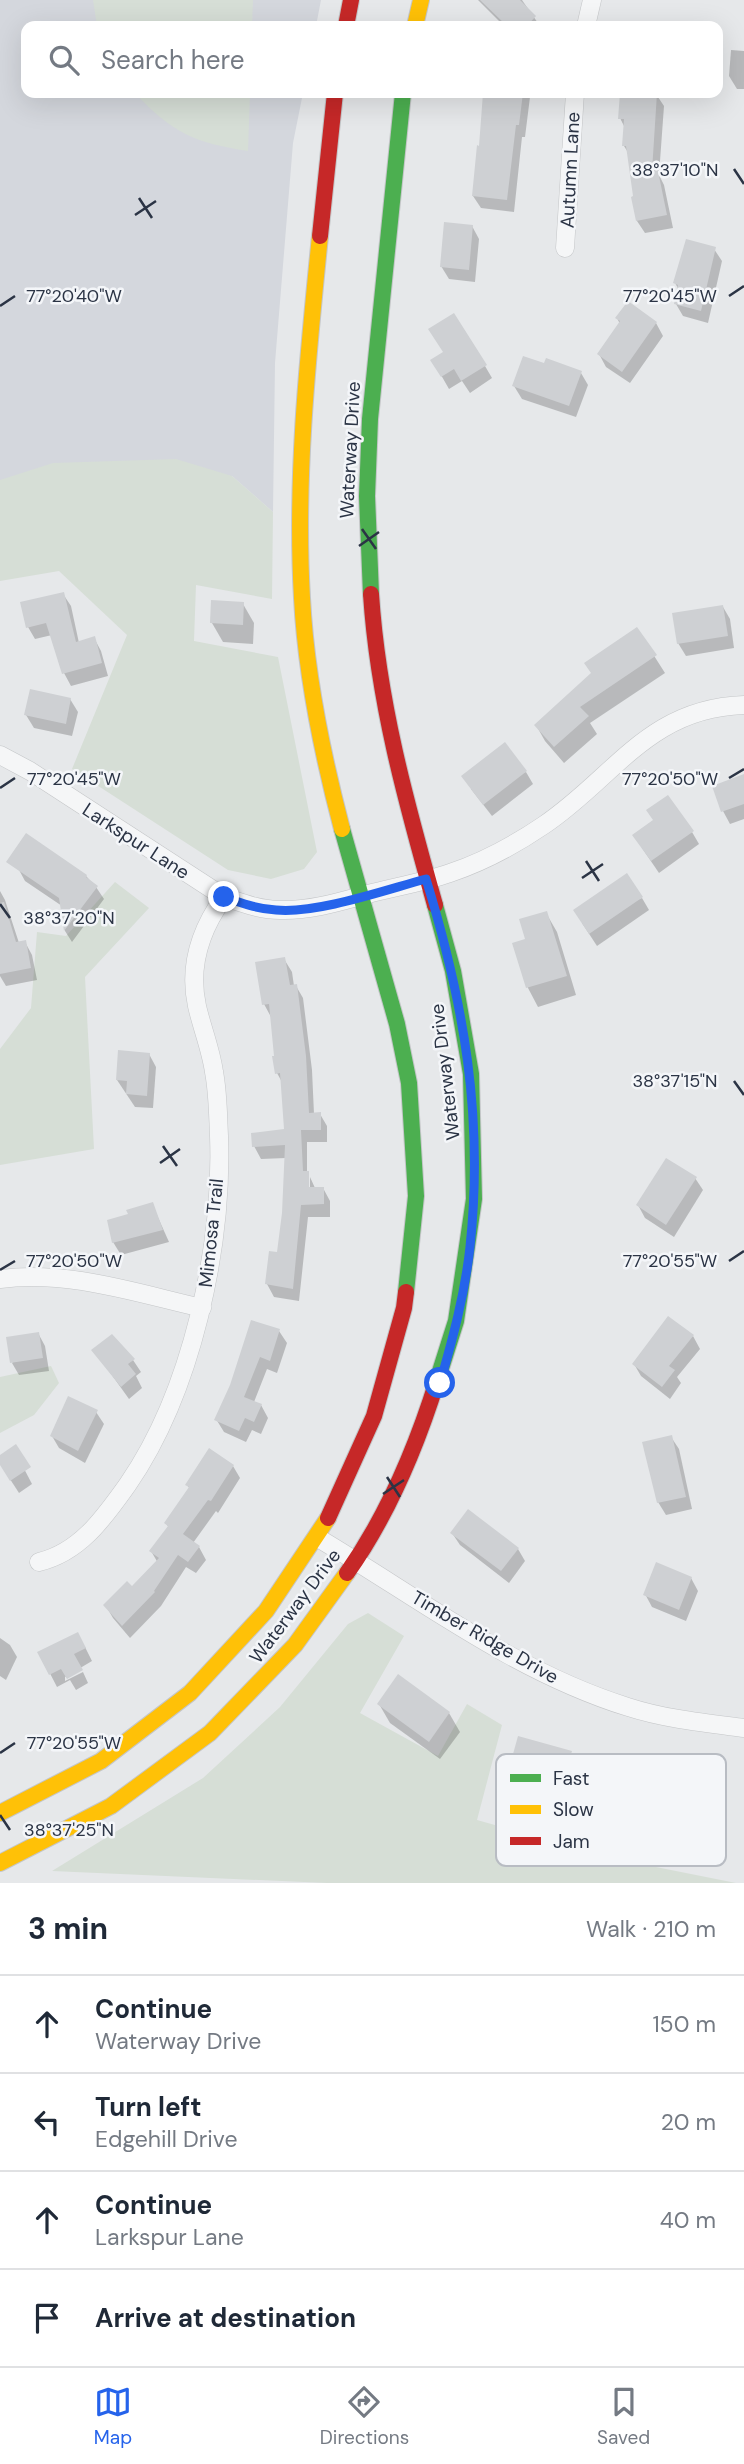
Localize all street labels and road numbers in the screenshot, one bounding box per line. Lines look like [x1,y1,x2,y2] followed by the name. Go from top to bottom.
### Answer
[554,111,586,229] street label: Autumn Lane
[334,381,366,519] street label: Waterway Drive
[78,797,194,885] street label: Larkspur Lane
[424,1002,466,1142] street label: Waterway Drive
[193,1177,229,1289] street label: Mimosa Trail
[244,1544,346,1668] street label: Waterway Drive
[407,1585,563,1689] street label: Timber Ridge Drive

